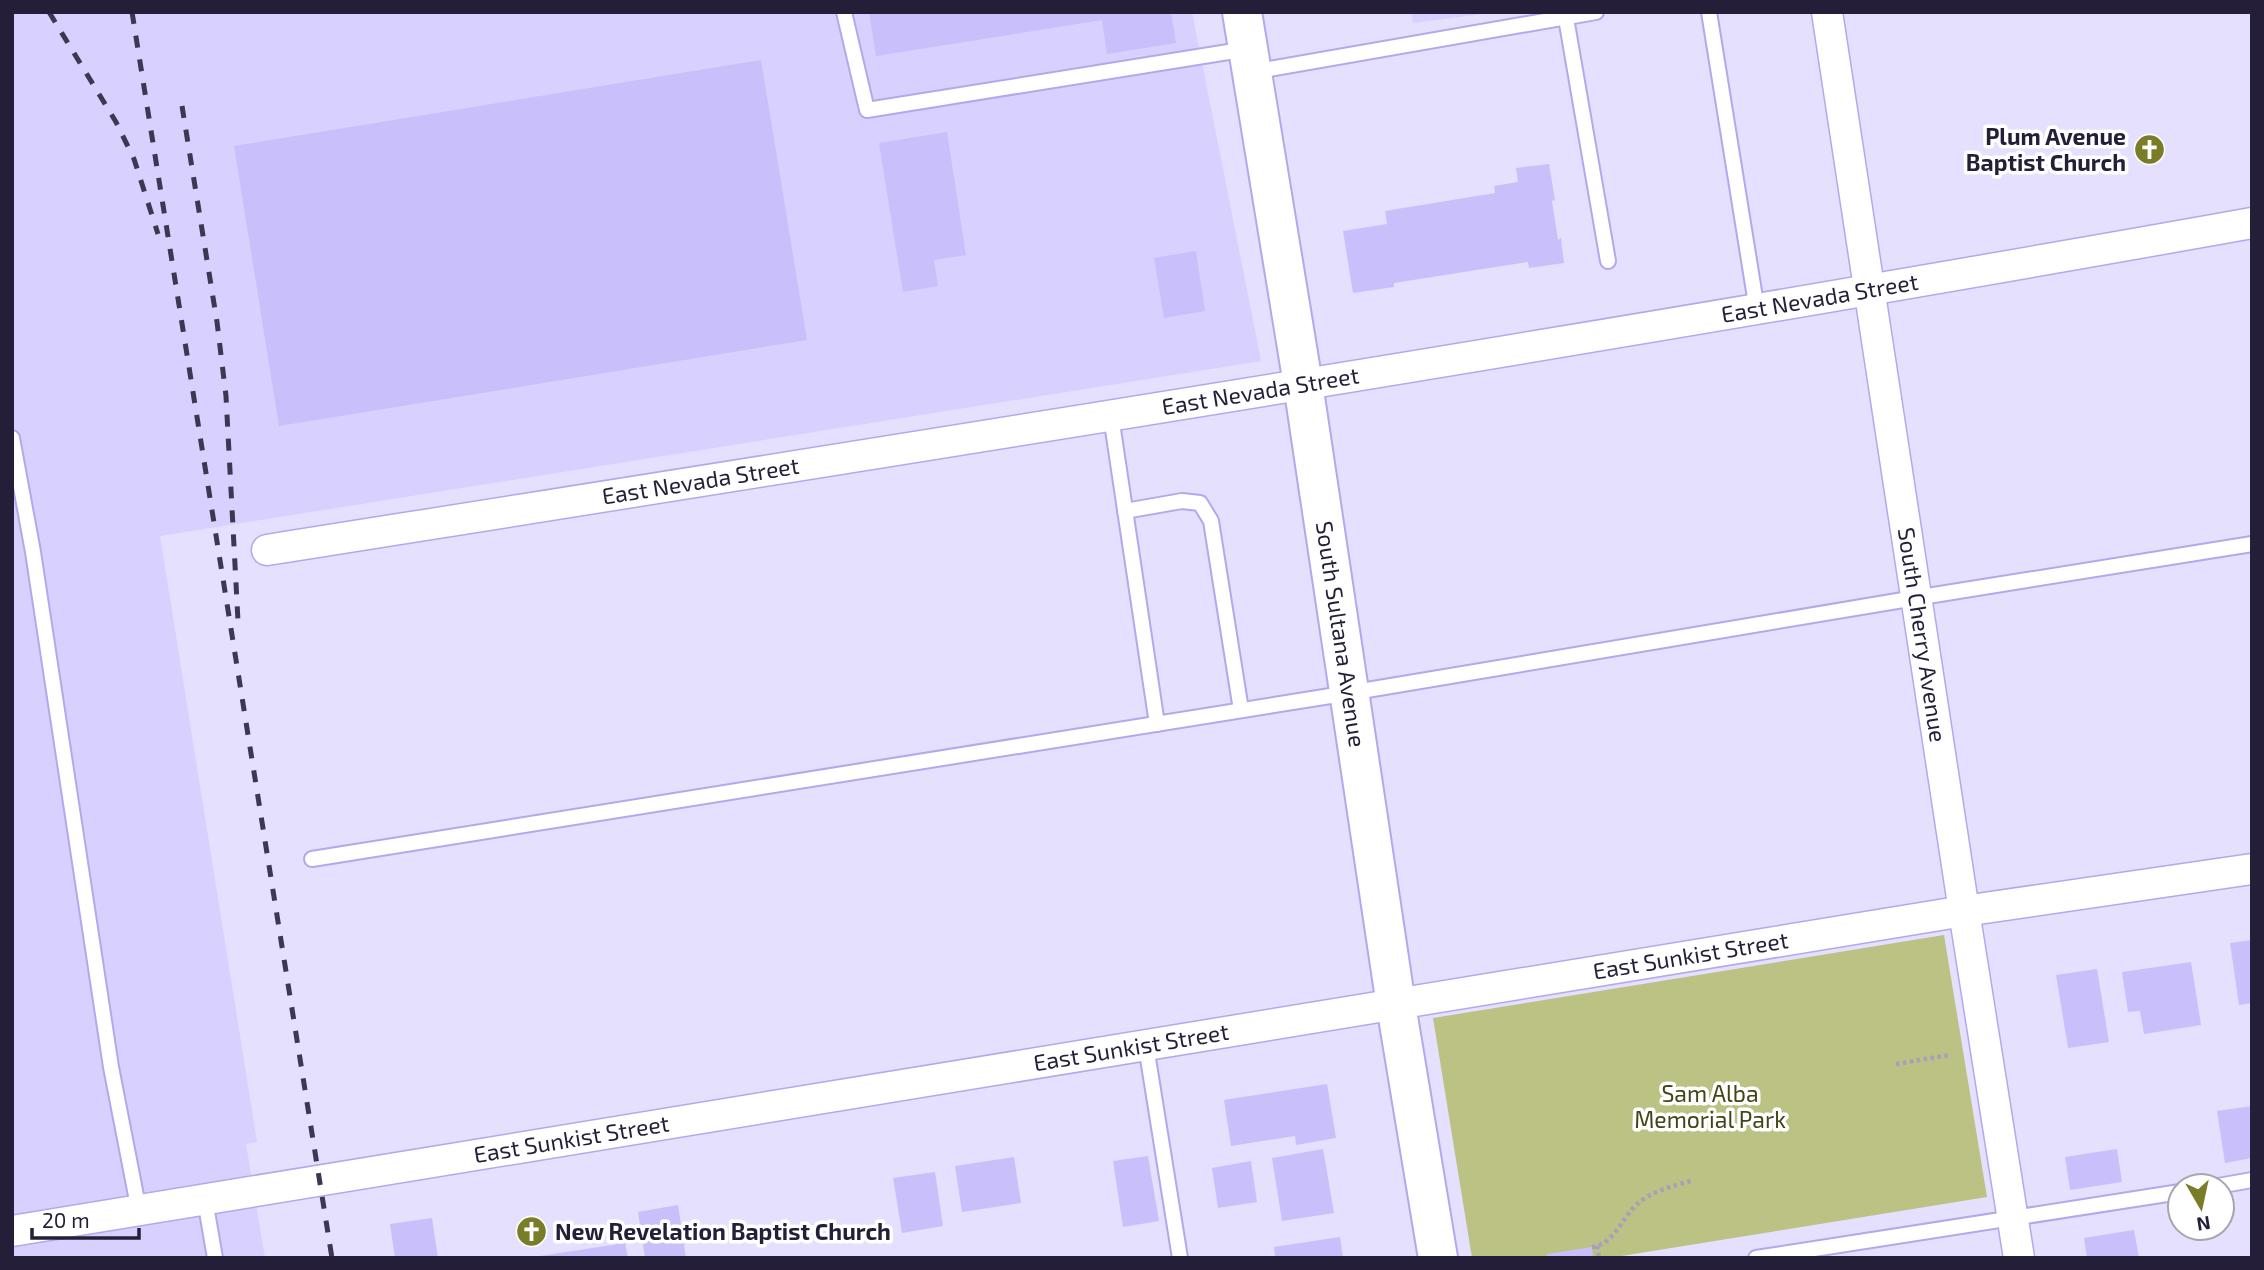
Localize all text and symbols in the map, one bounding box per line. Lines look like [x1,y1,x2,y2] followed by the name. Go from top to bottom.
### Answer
[1966,122,2126,176] place label: Plum Avenue Baptist Church
[2132,133,2166,167] church icon: Plum Avenue Baptist Church
[1719,267,1920,328] street label: East Nevada Street
[1160,360,1361,420] street label: East Nevada Street
[600,451,801,510] street label: East Nevada Street
[1311,519,1372,749] street label: South Sultana Avenue
[1893,525,1953,744] street label: South Cherry Avenue
[1591,925,1790,985] street label: East Sunkist Street
[1031,1017,1231,1076] street label: East Sunkist Street
[1634,1079,1786,1133] park label: Sam Alba Memorial Park
[472,1108,671,1168] street label: East Sunkist Street
[2166,1172,2236,1242] north arrow
[32,1196,138,1240] scale bar
[42,1207,90,1232] text: 20 m
[2195,1212,2212,1237] text: N
[515,1215,549,1249] church icon: New Revelation Baptist Church
[555,1217,891,1245] place label: New Revelation Baptist Church

